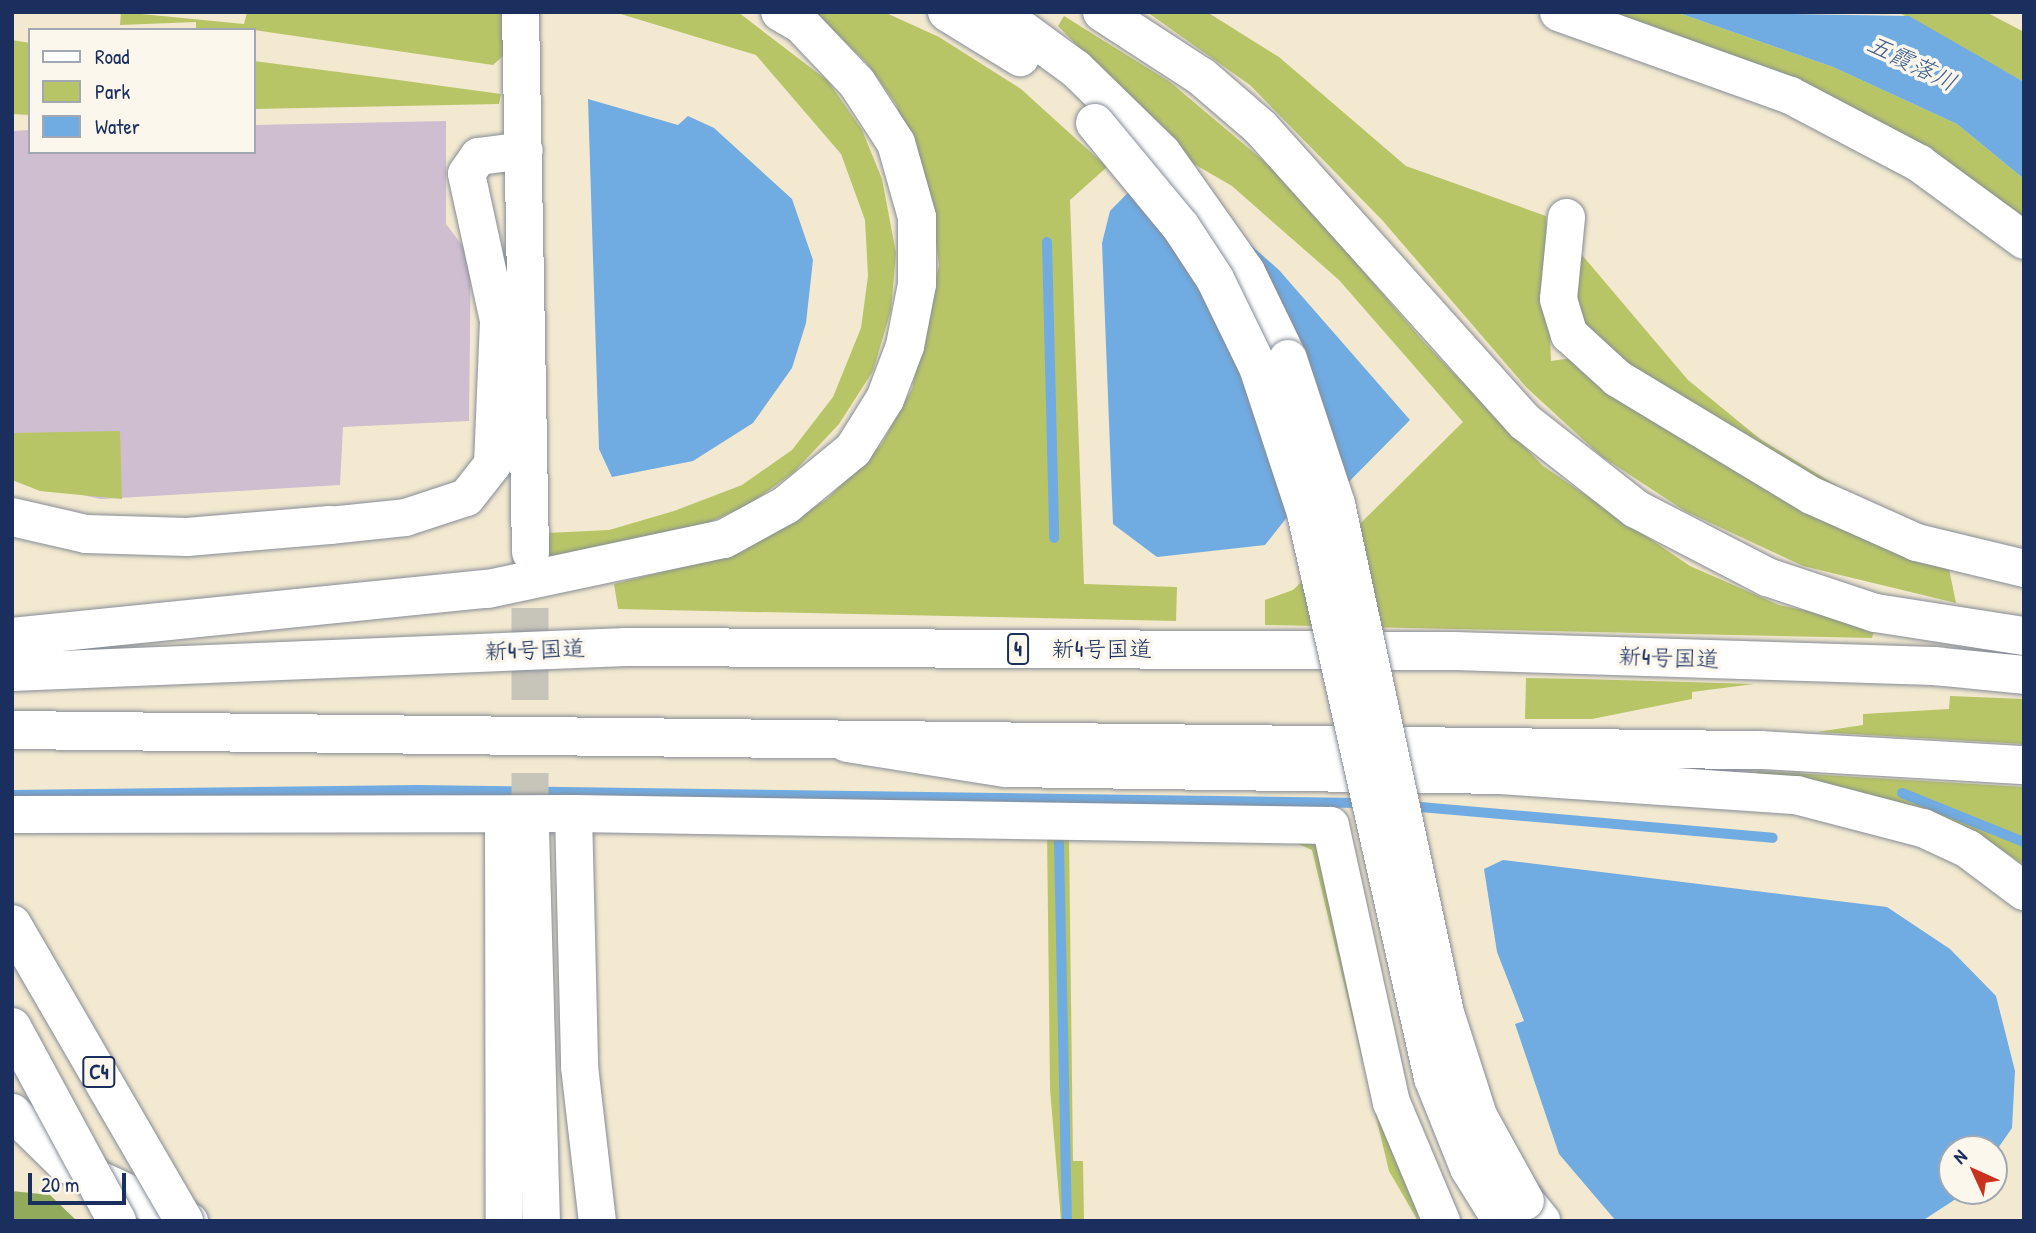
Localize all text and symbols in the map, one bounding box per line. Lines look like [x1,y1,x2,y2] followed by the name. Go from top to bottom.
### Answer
[28,28,256,154] legend
[1863,29,1961,97] water label: 五霞落川
[95,42,129,71] text: Road
[95,77,130,106] text: Park
[95,112,140,141] text: Water
[1006,632,1030,666] road number: 4
[484,634,586,666] street label: 新4号国道
[1052,635,1152,663] street label: 新4号国道
[1618,642,1720,674] street label: 新4号国道
[82,1054,116,1090] road number: C4
[1938,1135,2008,1205] north arrow
[1947,1144,1972,1169] text: N
[32,1160,130,1204] scale bar
[41,1170,79,1199] text: 20 m

